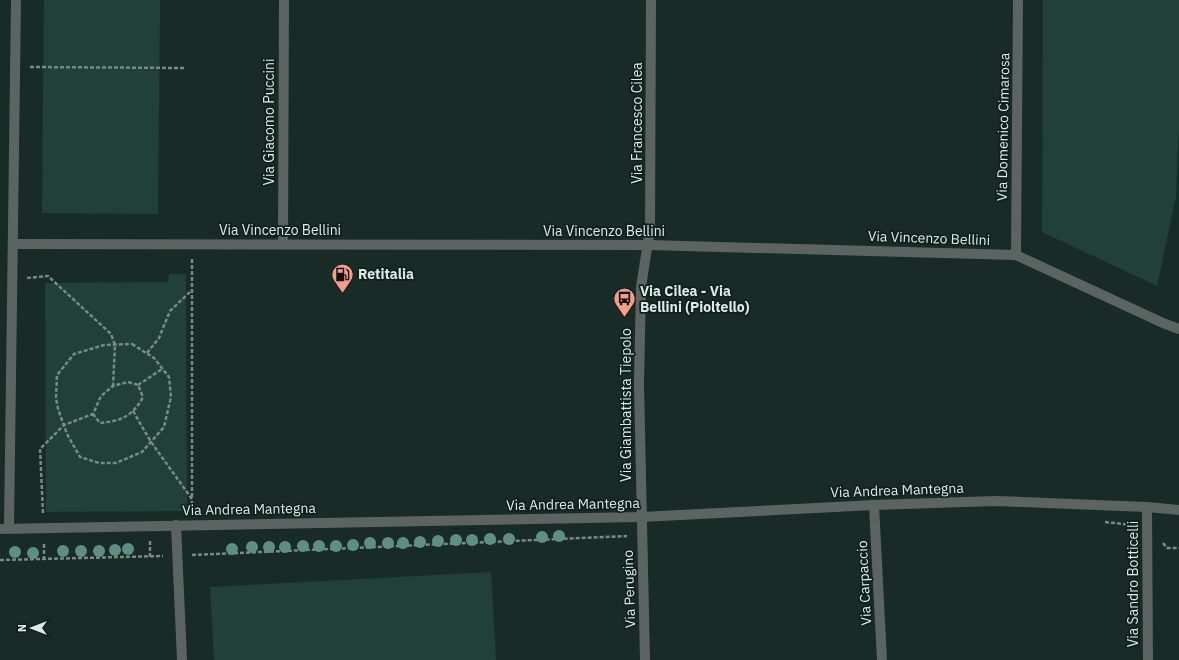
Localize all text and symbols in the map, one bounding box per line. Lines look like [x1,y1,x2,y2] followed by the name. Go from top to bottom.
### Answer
[993,52,1013,201] street label: Via Domenico Cimarosa
[260,58,278,186] street label: Via Giacomo Puccini
[628,62,646,184] street label: Via Francesco Cilea
[219,221,341,239] street label: Via Vincenzo Bellini
[543,222,665,240] street label: Via Vincenzo Bellini
[868,227,990,249] street label: Via Vincenzo Bellini
[329,261,355,294] fuel station icon: Retitalia
[358,265,414,283] place label: Retitalia
[640,282,750,316] place label: Via Cilea - Via Bellini (Pioltello)
[612,286,638,319] bus stop icon: Via Cilea - Via Bellini (Pioltello)
[617,328,635,482] street label: Via Giambattista Tiepolo
[830,479,965,501] street label: Via Andrea Mantegna
[506,494,640,514] street label: Via Andrea Mantegna
[182,499,316,519] street label: Via Andrea Mantegna
[1124,521,1142,647] street label: Via Sandro Botticelli
[853,540,875,626] street label: Via Carpaccio
[619,549,639,629] street label: Via Perugino
[12,608,52,648] north arrow
[15,624,29,632] text: N

